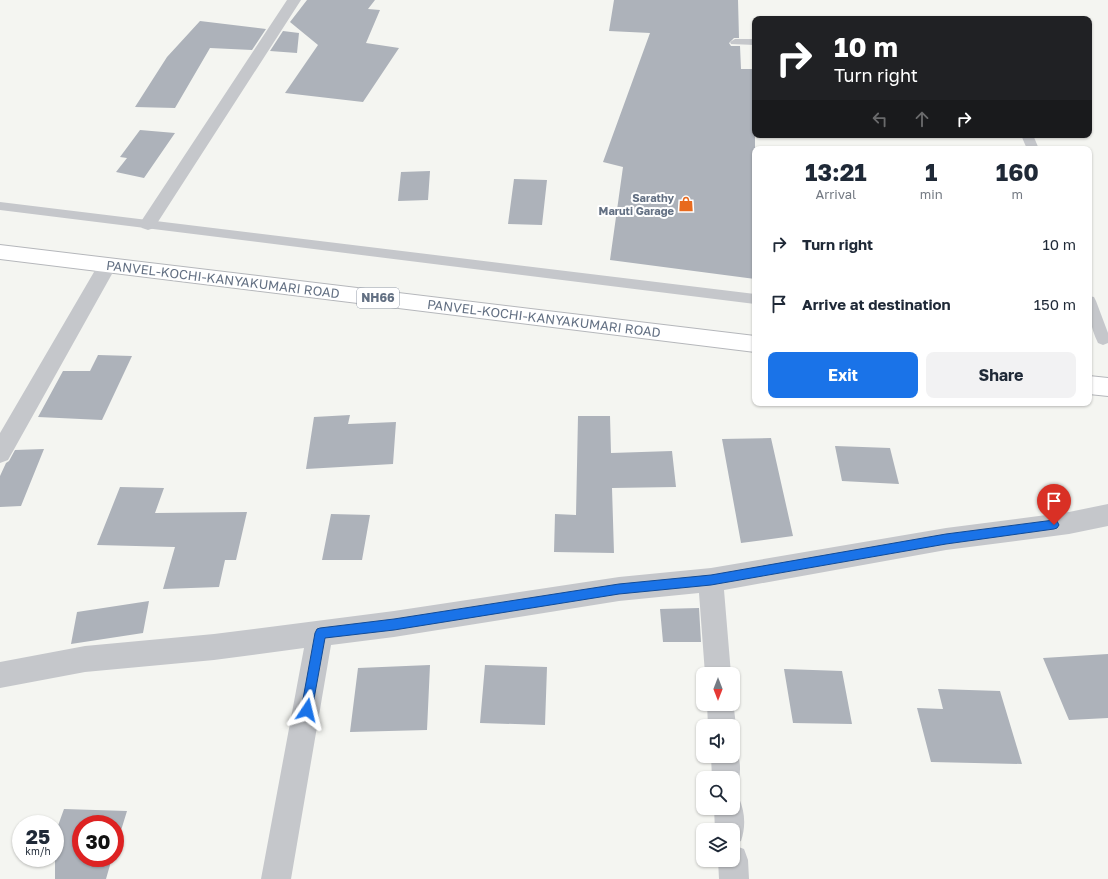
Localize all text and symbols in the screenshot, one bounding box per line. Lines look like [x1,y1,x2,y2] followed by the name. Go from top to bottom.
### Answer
[834,30,898,63] text: 10 m
[768,32,820,84] icon: right
[834,64,918,86] text: Turn right
[869,108,891,130] icon: left
[911,108,933,130] icon: ahead
[953,108,975,130] icon: right
[805,157,867,186] text: 13:21
[925,157,937,186] text: 1
[996,157,1039,186] text: 160
[816,186,856,202] text: Arrival
[920,186,943,202] text: min
[1012,186,1023,202] text: m
[599,191,675,217] place label: Sarathy Maruti Garage
[677,195,695,213] shop icon: Sarathy Maruti Garage
[768,233,790,255] icon: right
[802,235,873,253] text: Turn right
[1042,235,1076,253] text: 10 m
[105,257,341,301] street label: PANVEL-KOCHI-KANYAKUMARI ROAD
[357,288,399,308] road number: NH66
[768,293,790,315] icon: arrive
[802,295,951,313] text: Arrive at destination
[1034,295,1076,313] text: 150 m
[426,296,662,340] street label: PANVEL-KOCHI-KANYAKUMARI ROAD
[768,352,918,398] button: Exit
[926,352,1076,398] button: Share
[1037,484,1071,525] pin
[1043,490,1065,512] icon: arrive
[696,667,740,711] north arrow
[696,667,740,867] map controls
[286,689,328,731] position arrow
[696,719,740,763] button: sound
[696,771,740,815] button: search
[72,815,124,867] speed limit sign: 30
[696,823,740,867] button: layers
[26,824,50,848] text: 25
[25,845,51,857] text: km/h

